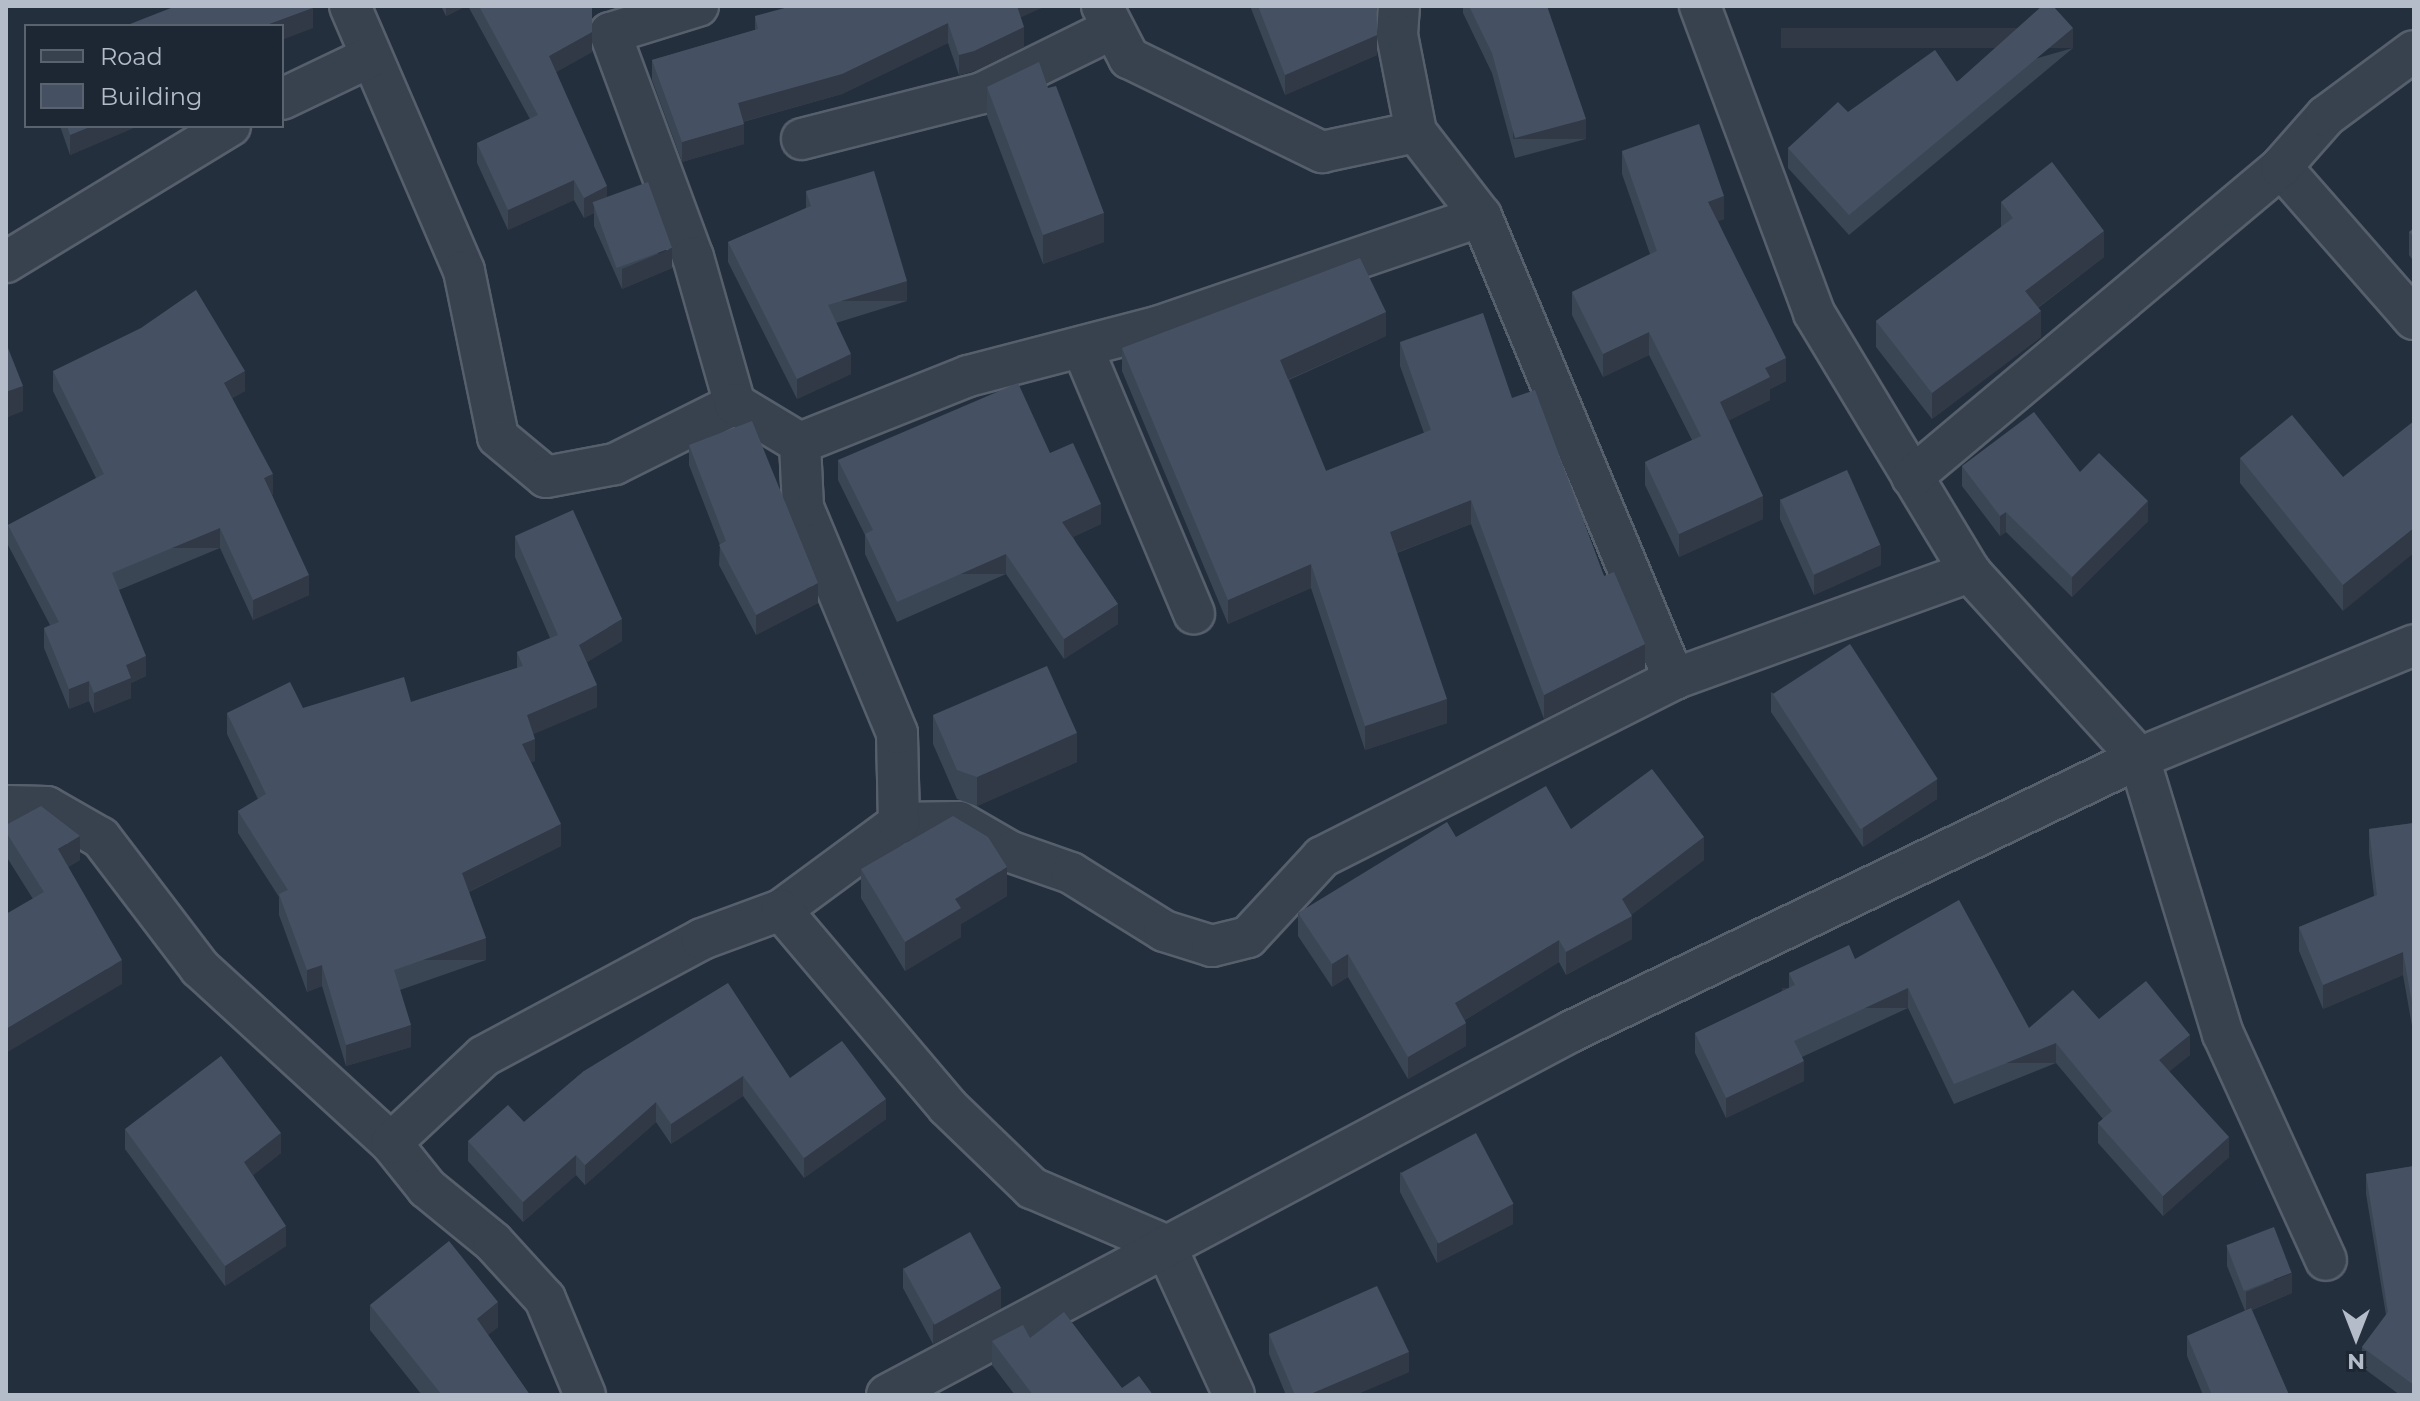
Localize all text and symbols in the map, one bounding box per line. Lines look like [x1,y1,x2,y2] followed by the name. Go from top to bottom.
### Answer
[24,24,284,128] legend
[100,42,163,71] text: Road
[100,82,203,111] text: Building
[2316,1297,2396,1377] north arrow
[2347,1348,2365,1375] text: N

